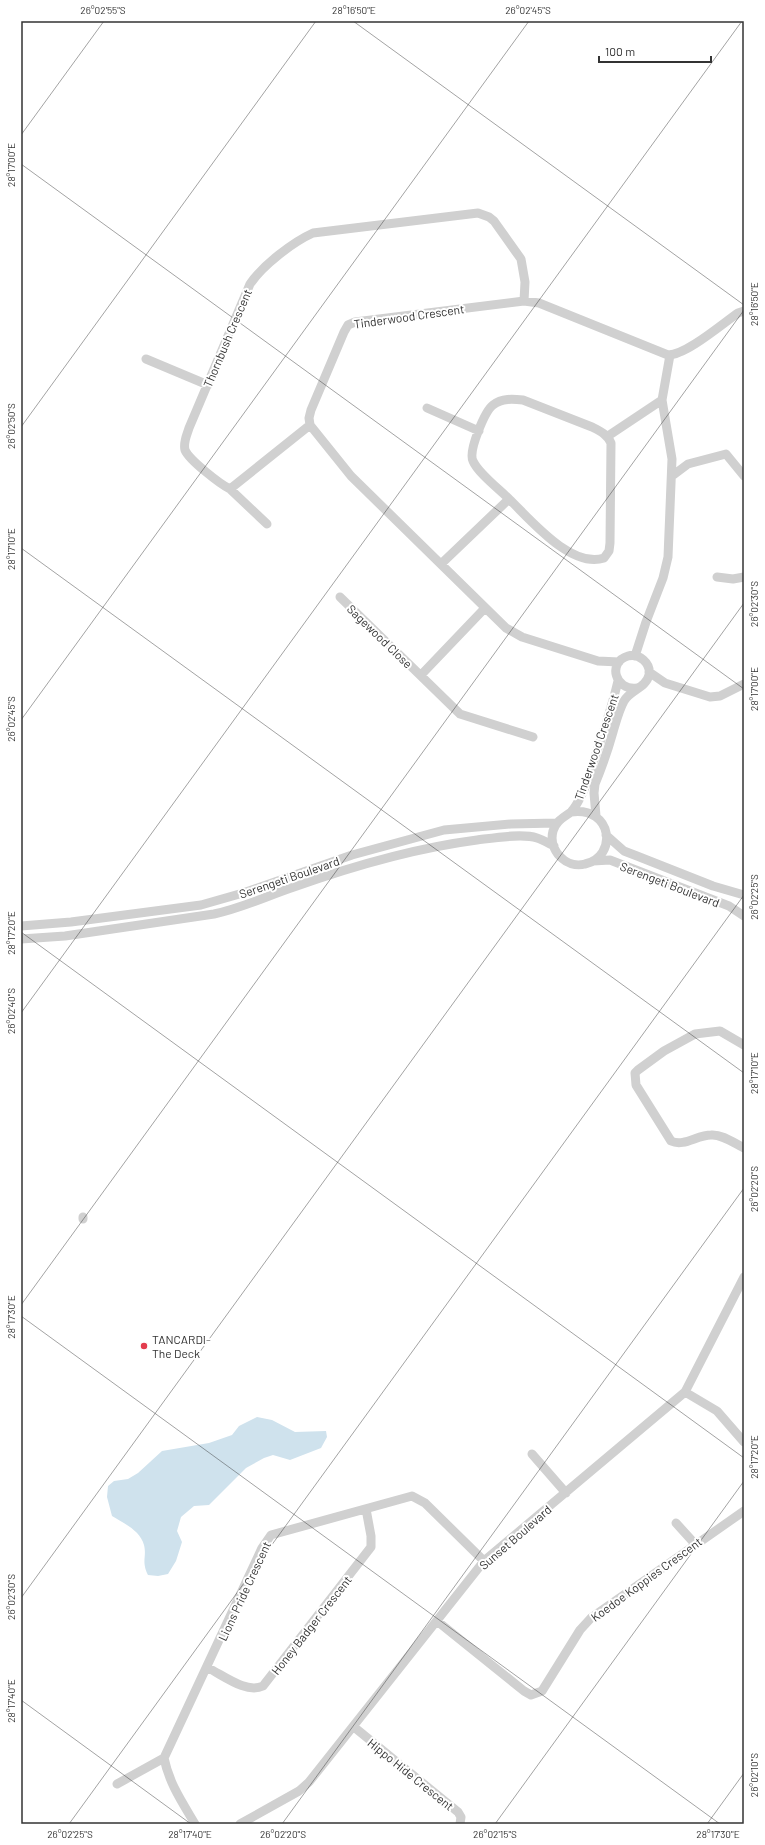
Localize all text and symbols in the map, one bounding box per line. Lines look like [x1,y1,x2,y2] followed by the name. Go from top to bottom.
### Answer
[80,4,126,16] text: 26°02'55"S
[332,4,376,16] text: 28°16'50"E
[505,4,551,16] text: 26°02'45"S
[599,38,711,64] scale bar
[605,44,635,58] text: 100 m
[5,143,17,187] text: 28°17'00"E
[748,282,760,326] text: 28°16'50"E
[200,287,254,389] street label: Thornbush Crescent
[353,301,465,331] street label: Tinderwood Crescent
[5,403,17,449] text: 26°02'50"S
[5,528,17,570] text: 28°17'10"E
[748,581,760,627] text: 26°02'30"S
[345,601,415,671] street label: Sagewood Close
[748,667,760,711] text: 28°17'00"E
[571,692,621,802] street label: Tinderwood Crescent
[5,696,17,742] text: 26°02'45"S
[237,853,341,901] street label: Serengeti Boulevard
[618,859,722,909] street label: Serengeti Boulevard
[748,874,760,920] text: 26°02'25"S
[5,911,17,955] text: 28°17'20"E
[5,988,17,1034] text: 26°02'40"S
[748,1052,760,1094] text: 28°17'10"E
[748,1166,760,1212] text: 26°02'20"S
[5,1295,17,1339] text: 28°17'30"E
[152,1332,211,1360] place label: TANCARDI- The Deck
[139,1341,149,1351] marker: TANCARDI- The Deck
[748,1435,760,1479] text: 28°17'20"E
[476,1502,554,1572] street label: Sunset Boulevard
[588,1534,704,1624] street label: Koedoe Koppies Crescent
[215,1539,273,1643] street label: Lions Pride Crescent
[268,1573,354,1677] street label: Honey Badger Crescent
[5,1574,17,1620] text: 26°02'30"S
[5,1679,17,1723] text: 28°17'40"E
[365,1735,457,1813] street label: Hippo Hide Crescent
[748,1753,760,1797] text: 26°02'10"S
[47,1828,93,1840] text: 26°02'25"S
[168,1828,212,1840] text: 28°17'40"E
[260,1828,306,1840] text: 26°02'20"S
[473,1828,517,1840] text: 26°02'15"S
[696,1828,740,1840] text: 28°17'30"E

